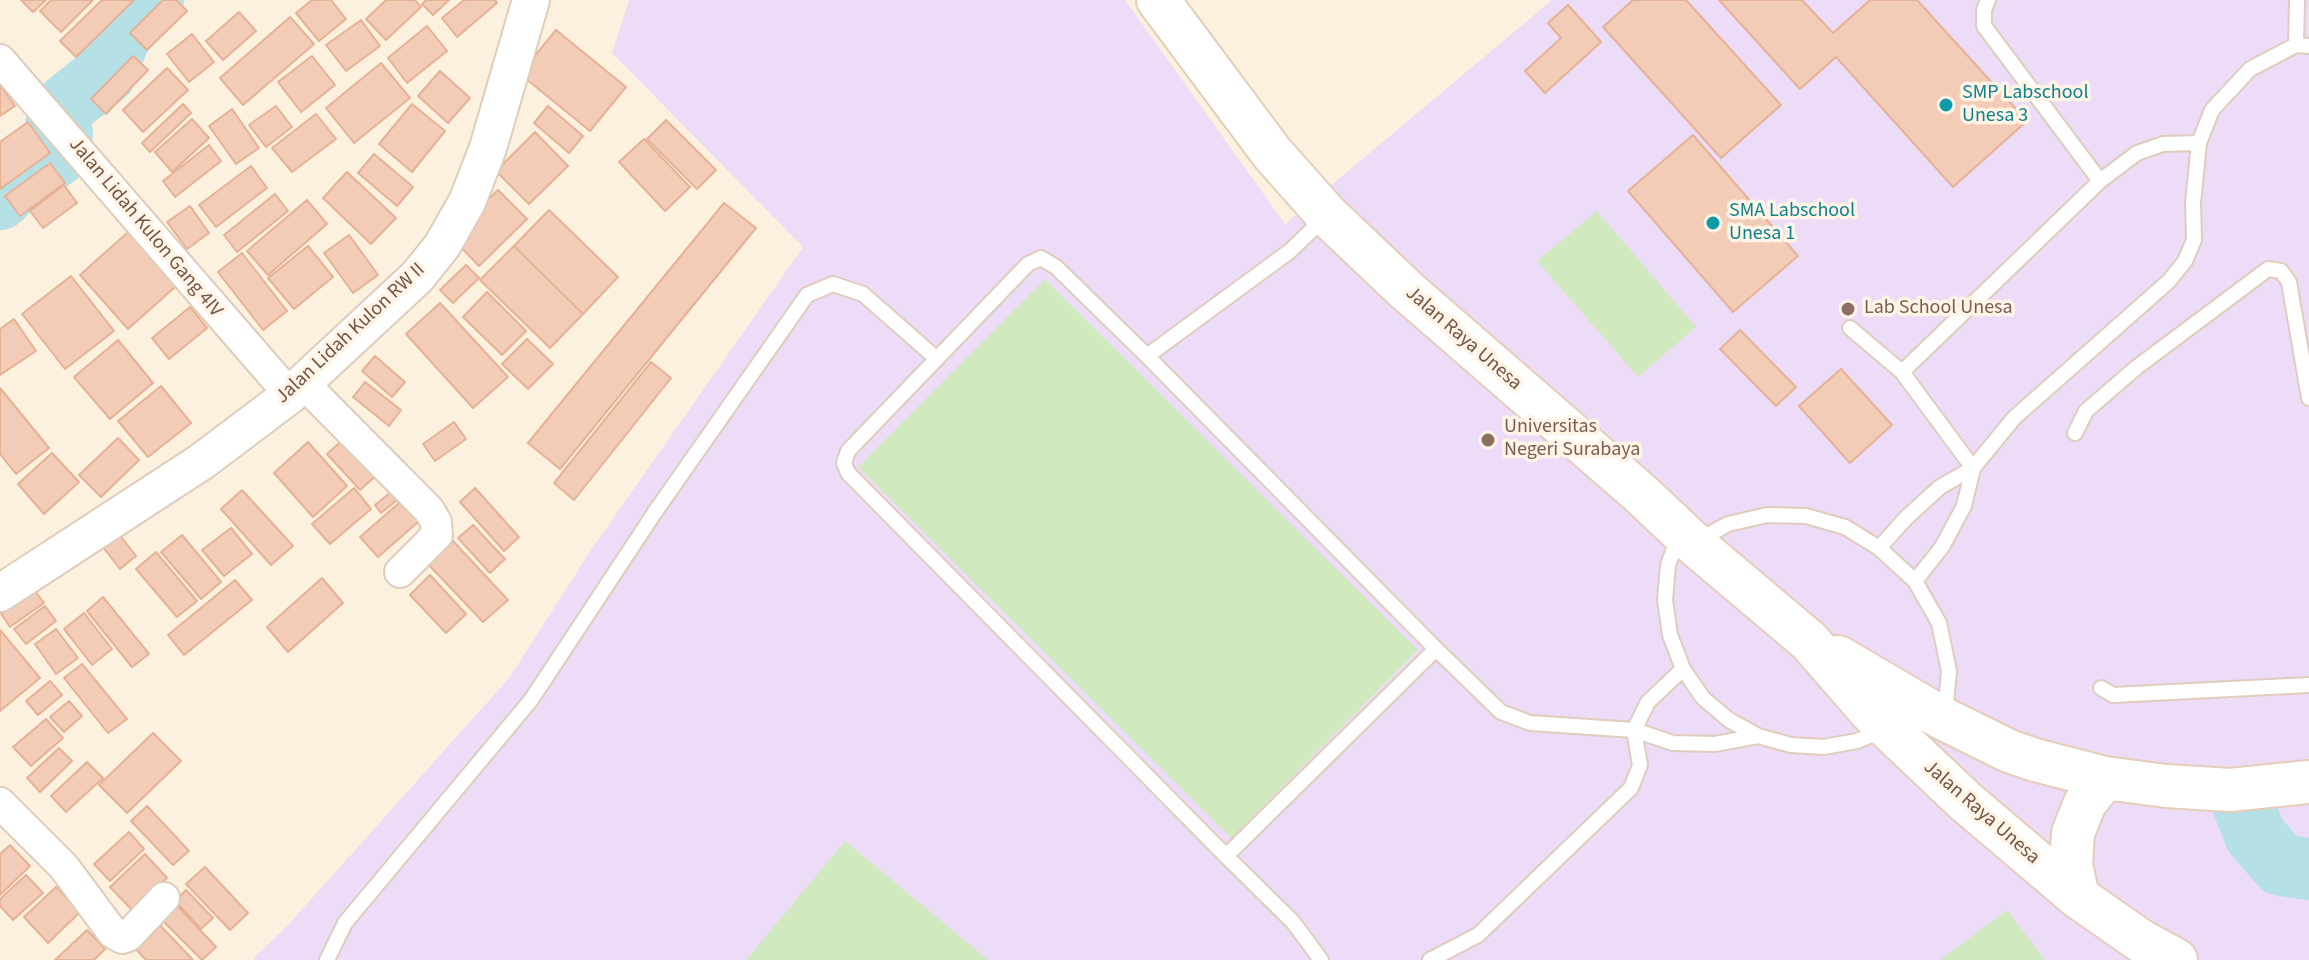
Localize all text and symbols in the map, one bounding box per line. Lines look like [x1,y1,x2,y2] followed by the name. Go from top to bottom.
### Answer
[1962,82,2089,129] place label: SMP Labschool Unesa 3
[1937,96,1955,114] marker: SMP Labschool Unesa 3
[63,134,227,322] street label: Jalan Lidah Kulon Gang 4IV
[1729,200,1855,247] place label: SMA Labschool Unesa 1
[1704,214,1722,232] marker: SMA Labschool Unesa 1
[271,259,431,409] street label: Jalan Lidah Kulon RW II
[1400,282,1526,396] street label: Jalan Raya Unesa
[1864,297,2013,321] place label: Lab School Unesa
[1839,300,1857,318] marker: Lab School Unesa
[1504,416,1640,463] place label: Universitas Negeri Surabaya
[1479,431,1497,449] marker: Universitas Negeri Surabaya
[1918,756,2044,870] street label: Jalan Raya Unesa

